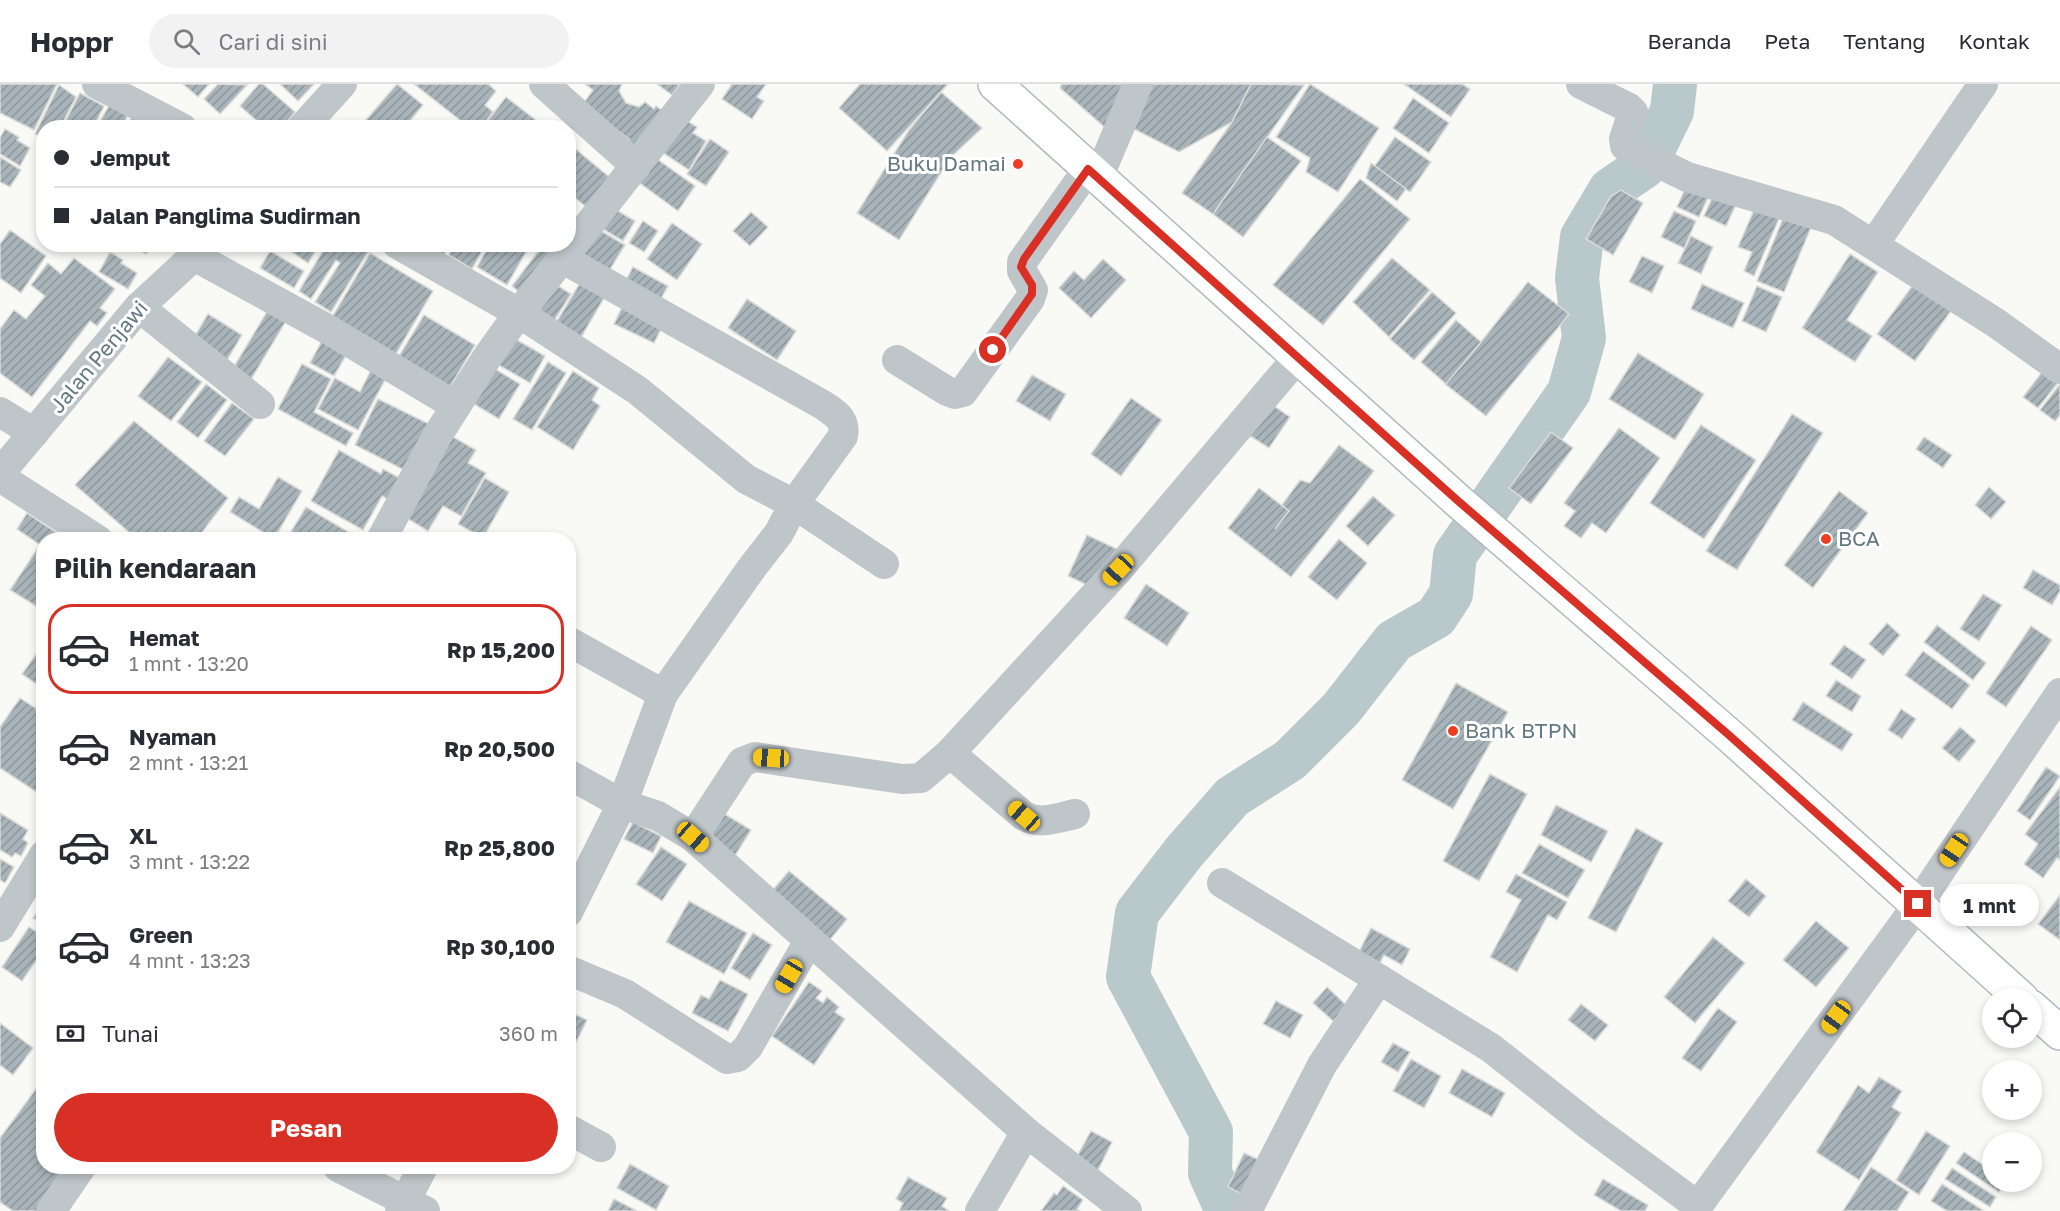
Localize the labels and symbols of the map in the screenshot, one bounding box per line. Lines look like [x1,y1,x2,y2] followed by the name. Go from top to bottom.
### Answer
[887,150,1006,176] place label: Buku Damai
[1011,157,1025,171] marker: Buku Damai
[44,295,153,418] street label: Jalan Penjawi
[979,336,1006,363] route start
[1838,525,1880,551] place label: BCA
[1819,532,1833,546] marker: BCA
[1099,551,1137,589] car
[1465,717,1577,743] place label: Bank BTPN
[1446,724,1460,738] marker: Bank BTPN
[753,748,789,768] car
[1005,797,1043,835] car
[674,818,712,856] car
[1936,830,1972,870] car
[1939,883,2038,925] callout: 1 mnt
[1904,890,1931,917] route end
[772,956,806,996] car
[1818,997,1854,1037] car

